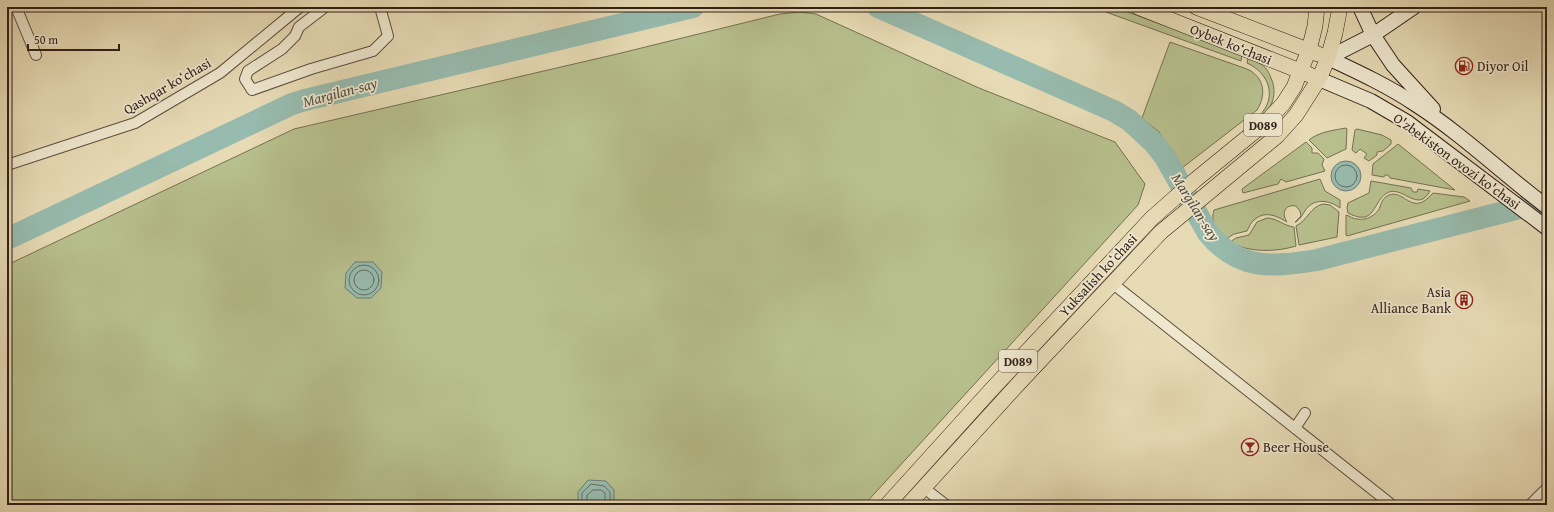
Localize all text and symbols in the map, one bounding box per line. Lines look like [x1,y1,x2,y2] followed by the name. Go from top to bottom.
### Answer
[1187,18,1275,70] street label: Oybek ko‘chasi
[28,26,119,52] scale bar
[34,31,58,48] text: 50 m
[119,53,215,119] street label: Qashqar koʻchasi
[1454,56,1474,76] fuel station icon: Diyor Oil
[1477,56,1529,76] place label: Diyor Oil
[300,72,380,112] water label: Margilan-say
[1389,108,1525,214] street label: O'zbekiston ovozi ko'chasi
[1244,114,1282,136] road number: D089
[1167,169,1225,245] water label: Margilan-say
[1054,229,1142,321] street label: Yuksalish koʻchasi
[1371,282,1452,318] place label: Asia Alliance Bank
[1454,290,1474,310] building icon: Asia Alliance Bank
[999,350,1037,372] road number: D089
[1240,437,1260,457] bar icon: Beer House
[1263,437,1329,457] place label: Beer House

